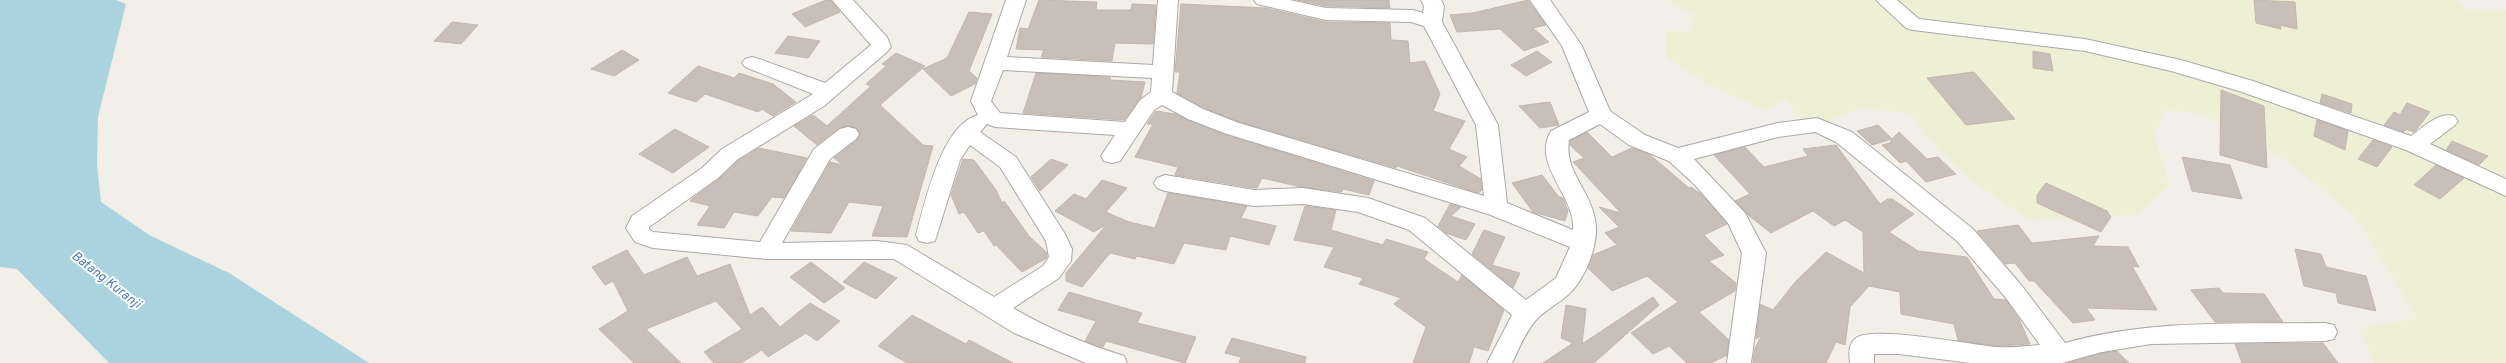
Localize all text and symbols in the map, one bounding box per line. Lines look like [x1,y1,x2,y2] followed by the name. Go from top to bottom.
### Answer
[68,248,144,313] water label: Batang Kuranji

